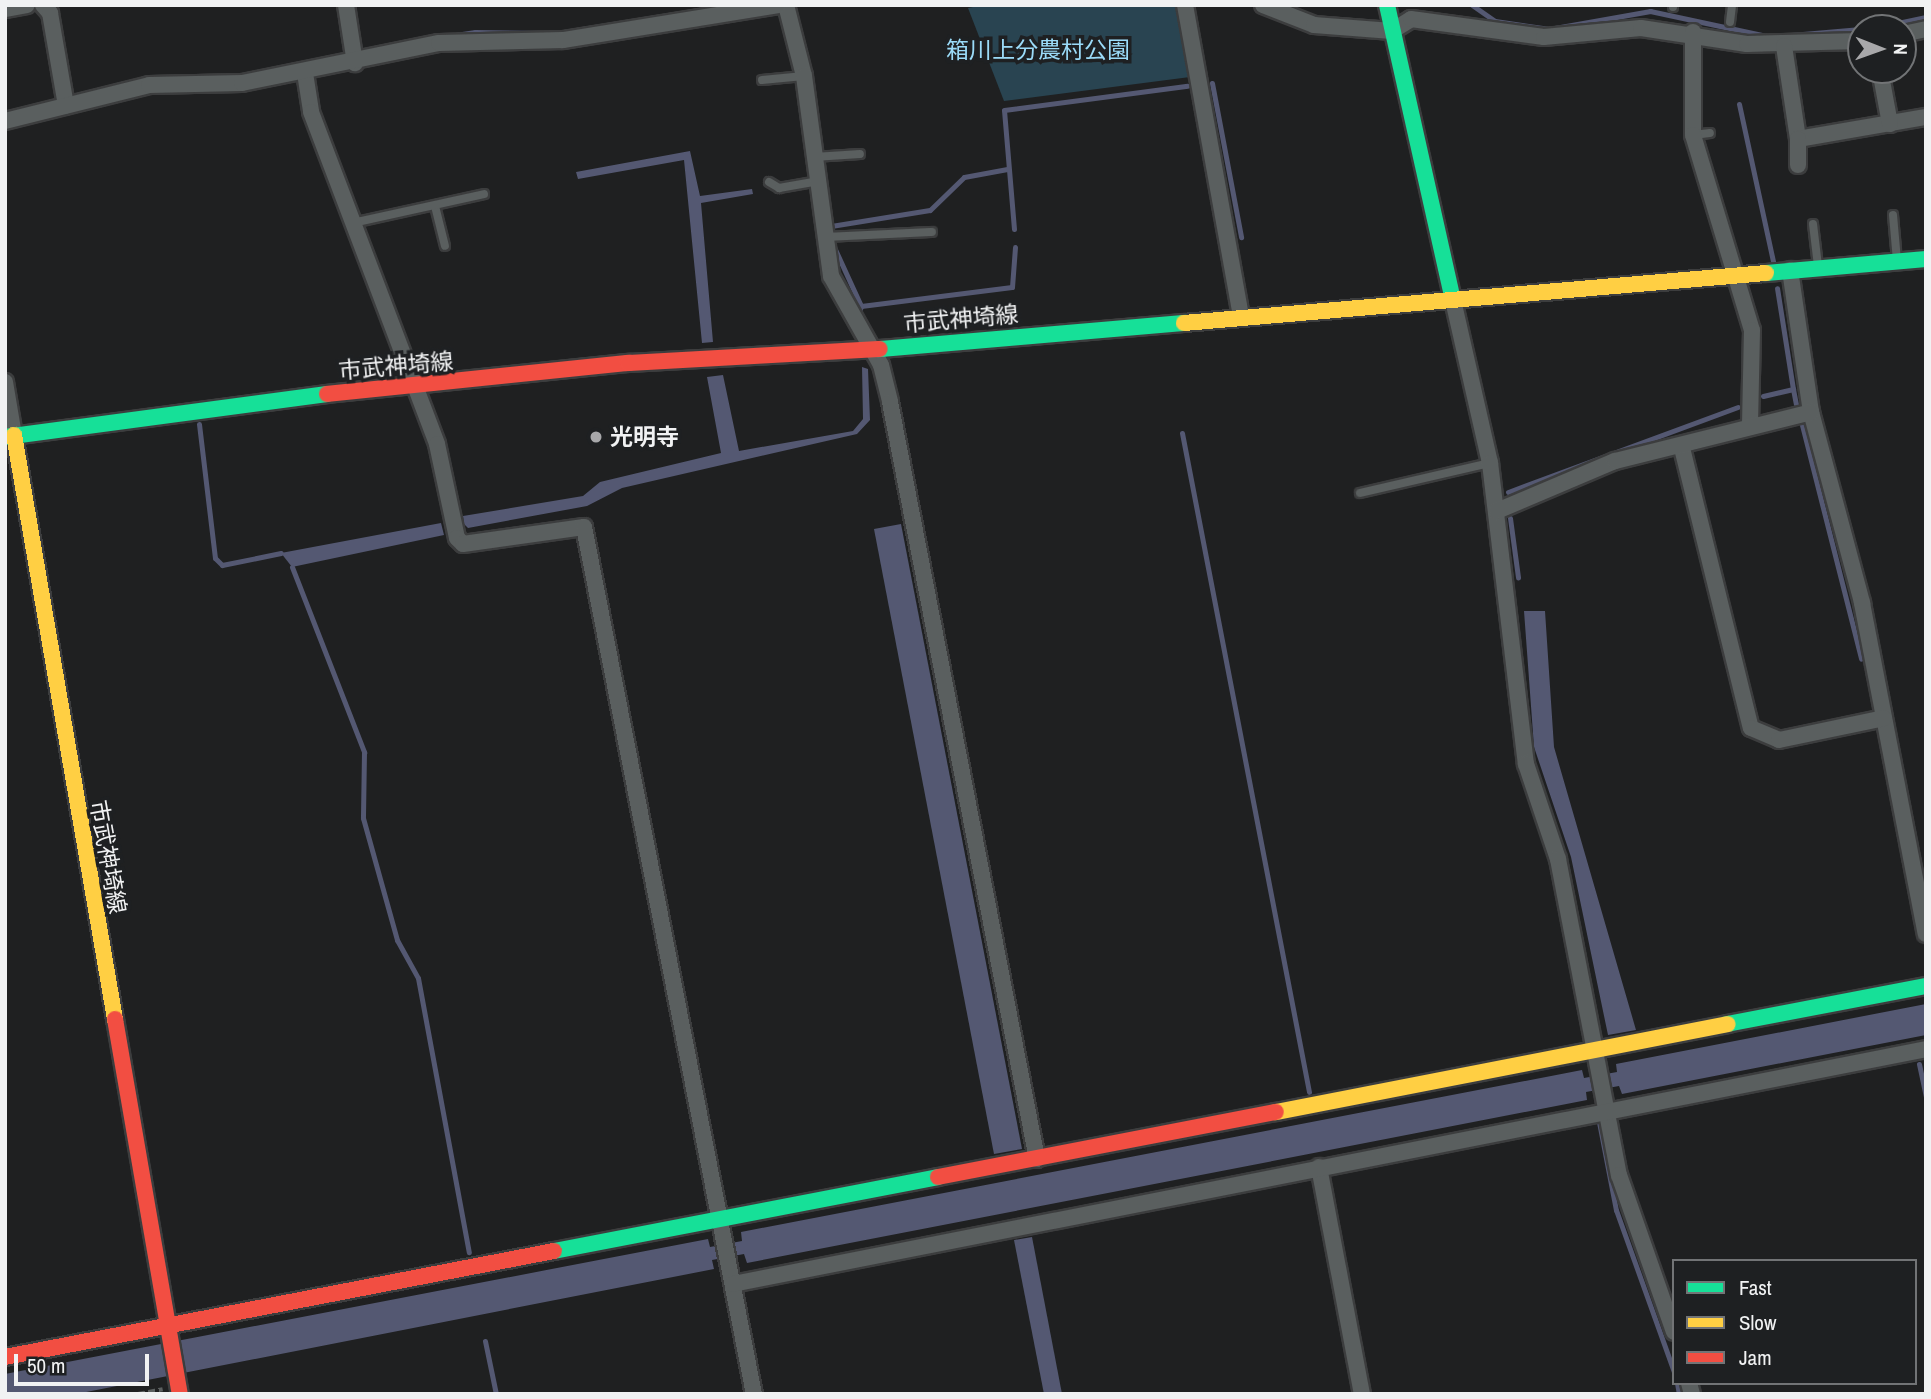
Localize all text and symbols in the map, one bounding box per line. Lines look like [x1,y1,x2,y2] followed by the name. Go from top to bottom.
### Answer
[1847,14,1917,84] north arrow
[946,36,1130,64] park label: 箱川上分農村公園
[1888,43,1914,55] text: N
[903,300,1019,338] street label: 市武神埼線
[338,347,454,385] street label: 市武神埼線
[610,423,679,451] place label: 光明寺
[588,429,604,445] marker: 光明寺
[84,798,132,916] street label: 市武神埼線
[1672,1259,1917,1385] legend
[1739,1273,1772,1302] text: Fast
[1739,1308,1776,1337] text: Slow
[18,1340,152,1384] scale bar
[1739,1343,1772,1372] text: Jam
[27,1351,65,1380] text: 50 m

